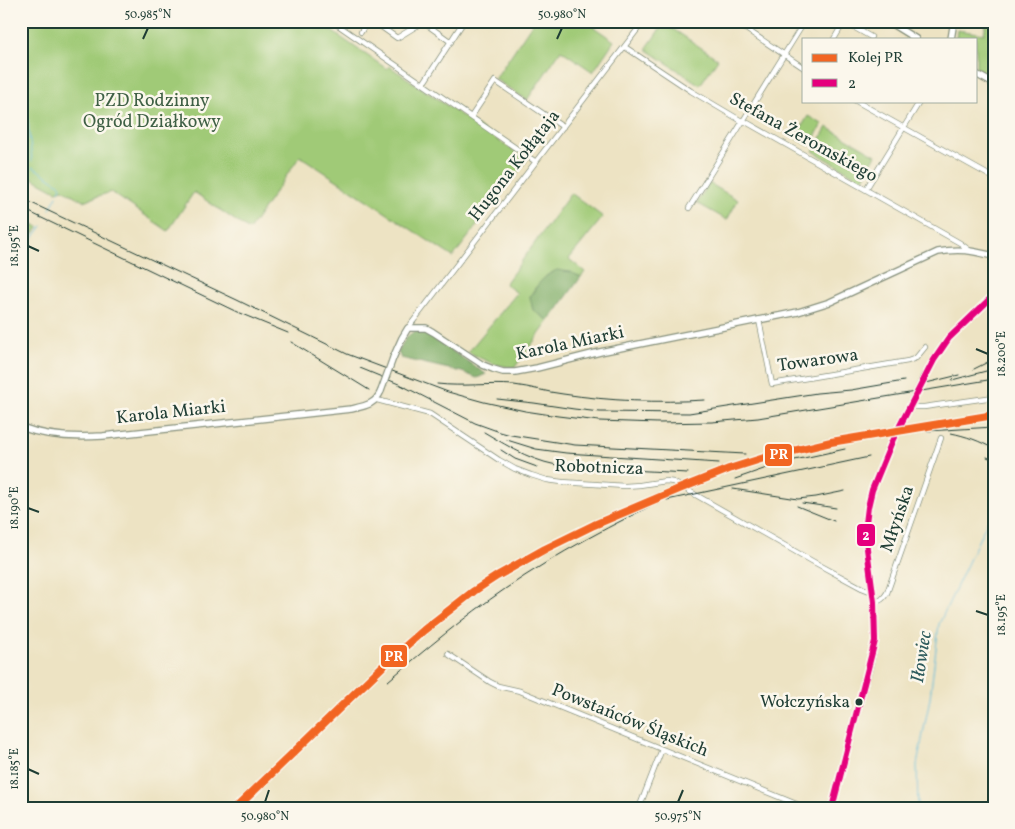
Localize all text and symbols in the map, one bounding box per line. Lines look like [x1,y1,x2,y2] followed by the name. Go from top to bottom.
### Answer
[125,7,172,23] text: 50.985°N
[538,7,586,23] text: 50.980°N
[802,38,978,102] legend
[848,48,903,69] text: Kolej PR
[848,74,856,95] text: 2
[724,87,882,189] street label: Stefana Żeromskiego
[83,89,221,135] park label: PZD Rodzinny Ogród Działkowy
[463,105,567,227] street label: Hugona Kołłątaja
[7,225,23,267] text: 18.195°E
[514,320,626,368] street label: Karola Miarki
[994,331,1010,377] text: 18.200°E
[776,343,860,379] street label: Towarowa
[115,395,227,431] street label: Karola Miarki
[764,443,793,467] line badge: PR
[770,446,789,465] text: PR
[554,454,644,482] street label: Robotnicza
[875,482,921,556] street label: Młyńska
[7,486,23,530] text: 18.190°E
[856,523,876,547] line badge: 2
[862,527,870,546] text: 2
[994,594,1010,636] text: 18.195°E
[905,629,939,685] water label: Iłowiec
[380,644,408,668] line badge: PR
[385,648,404,667] text: PR
[548,678,712,764] street label: Powstańców Śląskich
[760,691,850,714] place label: Wołczyńska
[854,697,864,707] marker: Wołczyńska
[7,748,23,790] text: 18.185°E
[241,809,289,825] text: 50.980°N
[655,809,701,825] text: 50.975°N

